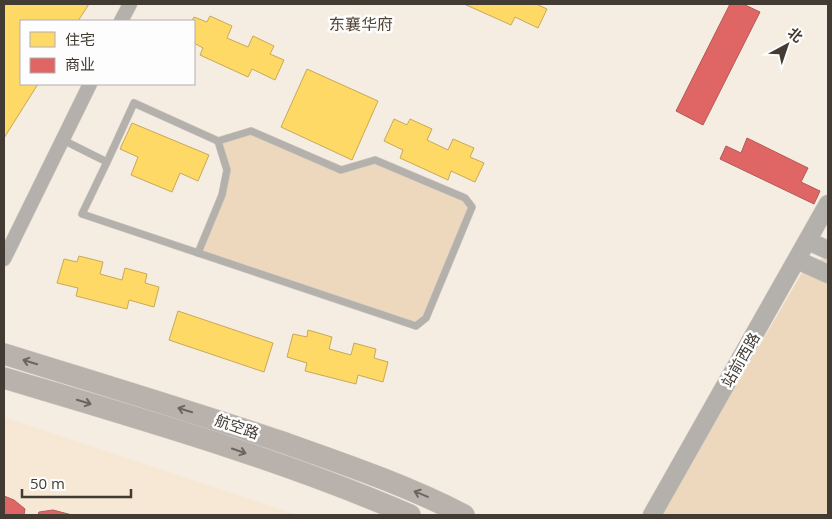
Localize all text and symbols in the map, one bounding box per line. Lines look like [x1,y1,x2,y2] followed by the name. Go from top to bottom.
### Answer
[329,13,393,35] district label: 东襄华府
[20,20,195,85] legend
[762,20,812,70] north arrow
[784,23,807,46] text: 北
[65,29,95,49] text: 住宅
[65,54,95,74] text: 商业
[716,329,764,390] street label: 站前西路
[22,357,38,367] one-way arrow
[76,398,91,407] one-way arrow
[177,405,193,415] one-way arrow
[213,409,262,443] street label: 航空路
[231,447,246,456] one-way arrow
[22,466,131,498] scale bar
[30,473,65,493] text: 50 m
[413,488,428,497] one-way arrow

